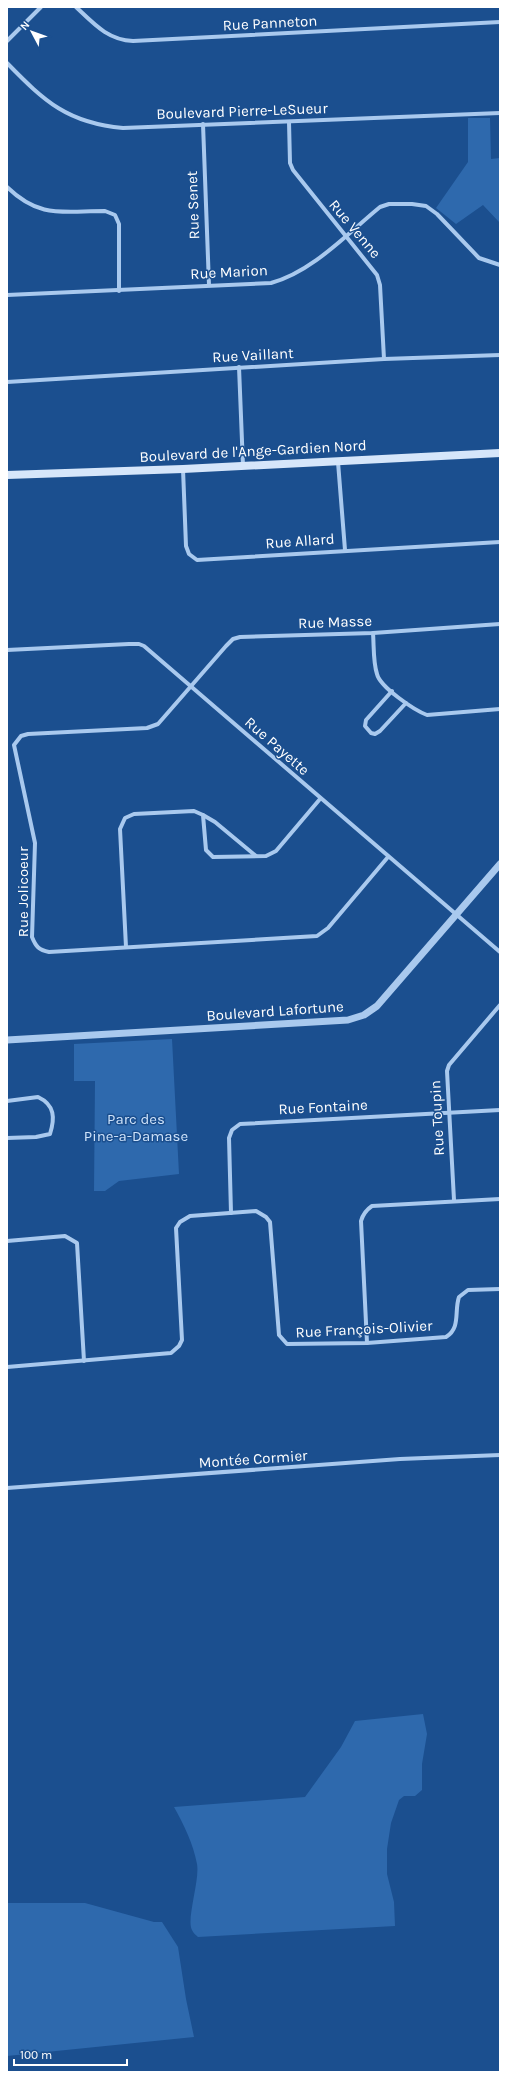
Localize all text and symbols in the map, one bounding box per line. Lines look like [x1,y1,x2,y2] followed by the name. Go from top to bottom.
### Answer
[12,12,52,52] north arrow
[222,12,318,34] street label: Rue Panneton
[17,19,32,33] text: N
[156,99,329,123] street label: Boulevard Pierre-LeSueur
[183,170,203,240] street label: Rue Senet
[325,196,385,262] street label: Rue Venne
[190,261,268,283] street label: Rue Marion
[212,344,295,366] street label: Rue Vaillant
[139,436,367,466] street label: Boulevard de l'Ange-Gardien Nord
[265,530,335,552] street label: Rue Allard
[298,612,372,632] street label: Rue Masse
[241,713,313,779] street label: Rue Payette
[14,846,32,937] street label: Rue Jolicoeur
[206,997,344,1025] street label: Boulevard Lafortune
[426,1080,448,1156] street label: Rue Toupin
[278,1096,368,1118] street label: Rue Fontaine
[84,1110,188,1145] park label: Parc des Pine-a-Damase
[295,1316,434,1342] street label: Rue François-Olivier
[198,1446,309,1472] street label: Montée Cormier
[14,2041,127,2067] scale bar
[20,2048,52,2062] text: 100 m

